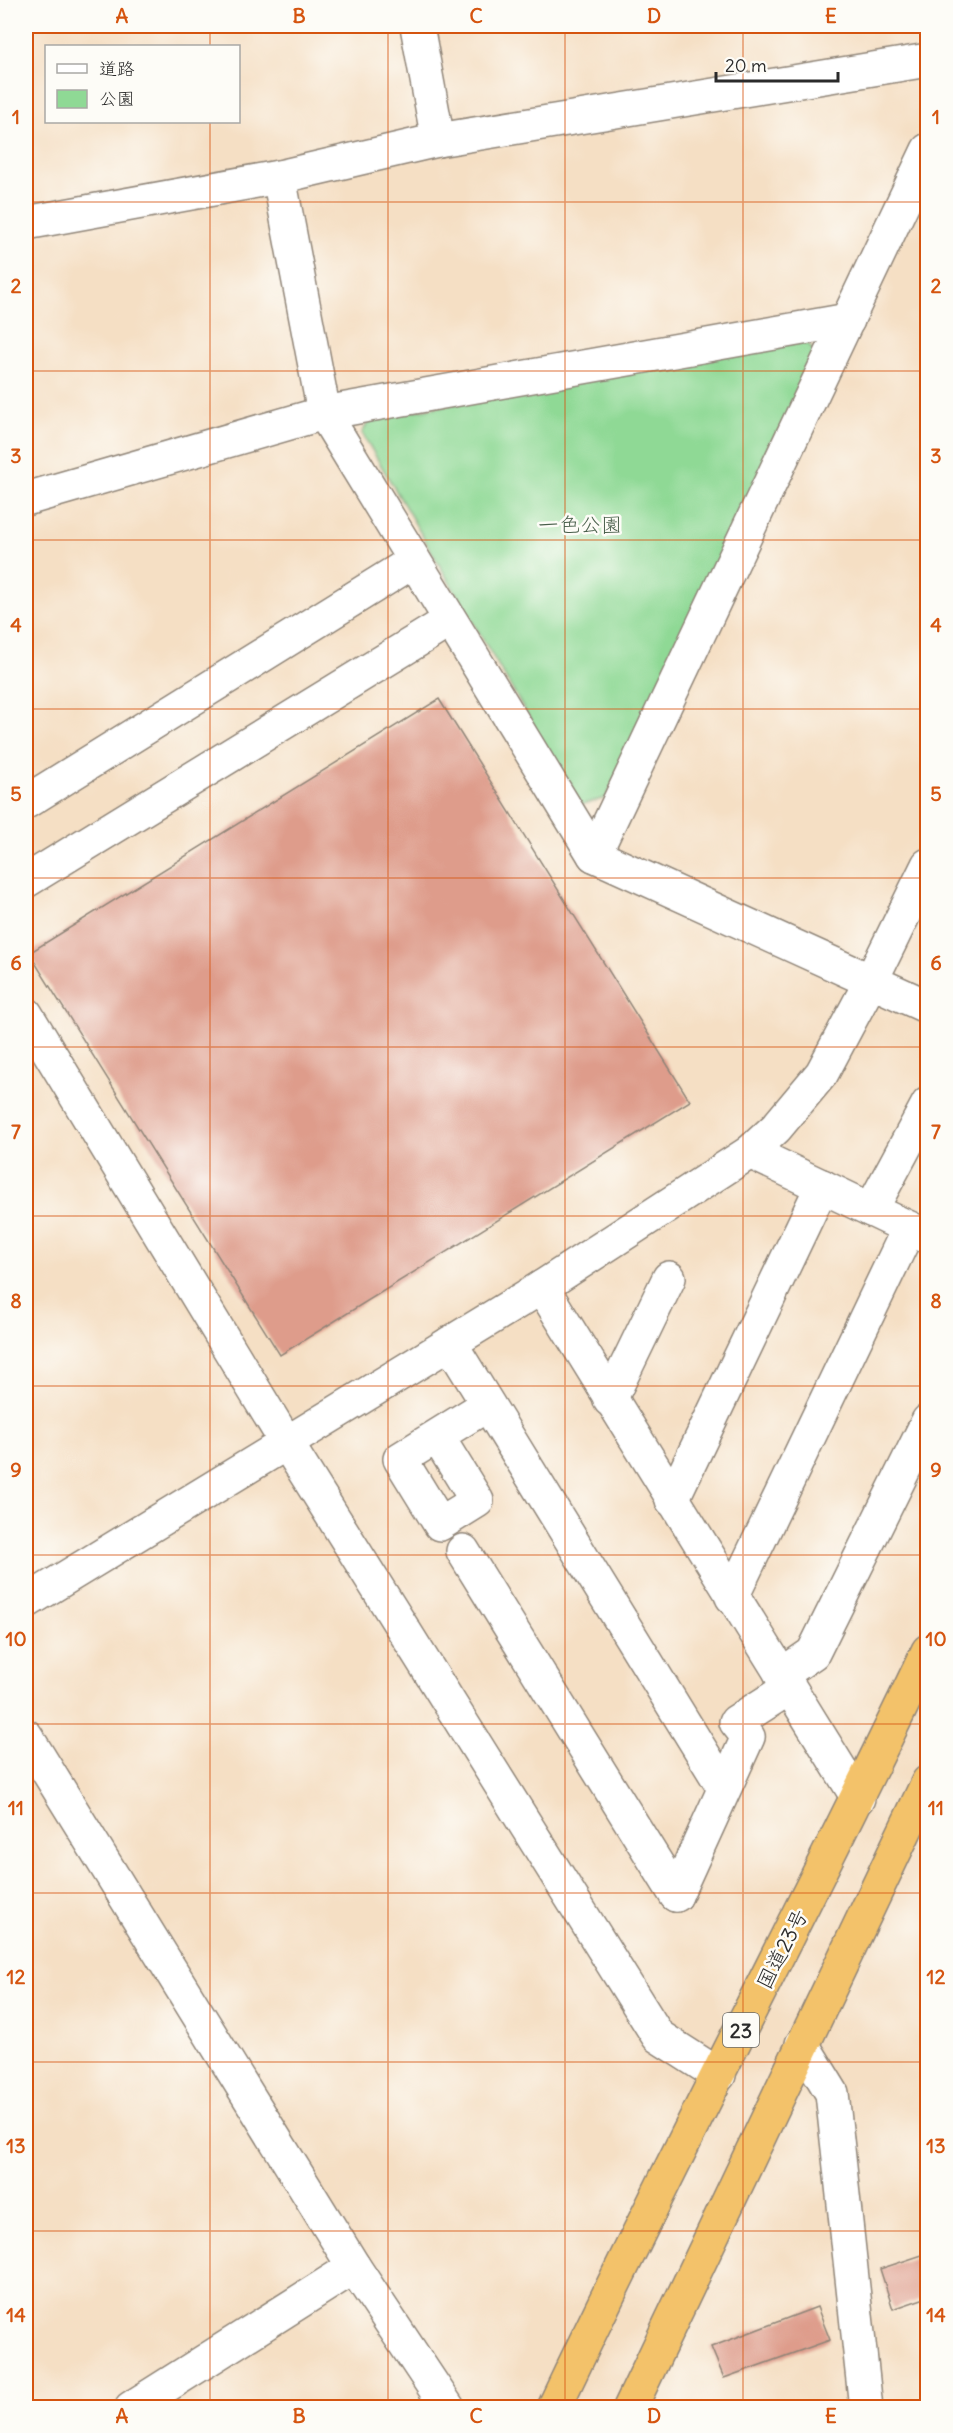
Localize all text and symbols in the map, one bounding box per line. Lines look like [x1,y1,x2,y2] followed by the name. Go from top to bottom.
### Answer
[116,3,129,28] text: A
[292,3,306,28] text: B
[469,3,483,28] text: C
[647,3,661,28] text: D
[825,3,837,28] text: E
[45,45,240,123] legend
[716,45,838,83] scale bar
[725,54,767,77] text: 20 m
[99,57,135,80] text: 道路
[99,87,135,110] text: 公園
[12,104,20,129] text: 1
[932,104,940,129] text: 1
[11,273,22,298] text: 2
[931,273,942,298] text: 2
[10,443,22,468] text: 3
[930,443,942,468] text: 3
[538,511,622,538] park label: 一色公園
[10,612,22,637] text: 4
[930,612,942,637] text: 4
[10,781,22,806] text: 5
[930,781,942,806] text: 5
[10,950,22,975] text: 6
[930,950,942,975] text: 6
[11,1119,21,1144] text: 7
[931,1119,941,1144] text: 7
[10,1288,22,1313] text: 8
[930,1288,942,1313] text: 8
[10,1457,22,1482] text: 9
[930,1457,942,1482] text: 9
[5,1626,27,1651] text: 10
[925,1626,947,1651] text: 10
[8,1795,24,1820] text: 11
[928,1795,944,1820] text: 11
[750,1904,814,1994] street label: 国道23号
[7,1964,25,1989] text: 12
[927,1964,945,1989] text: 12
[723,2013,759,2047] road number: 23
[6,2133,26,2158] text: 13
[926,2133,946,2158] text: 13
[6,2302,26,2327] text: 14
[926,2302,946,2327] text: 14
[116,2403,129,2428] text: A
[292,2403,306,2428] text: B
[469,2403,483,2428] text: C
[647,2403,661,2428] text: D
[825,2403,837,2428] text: E

